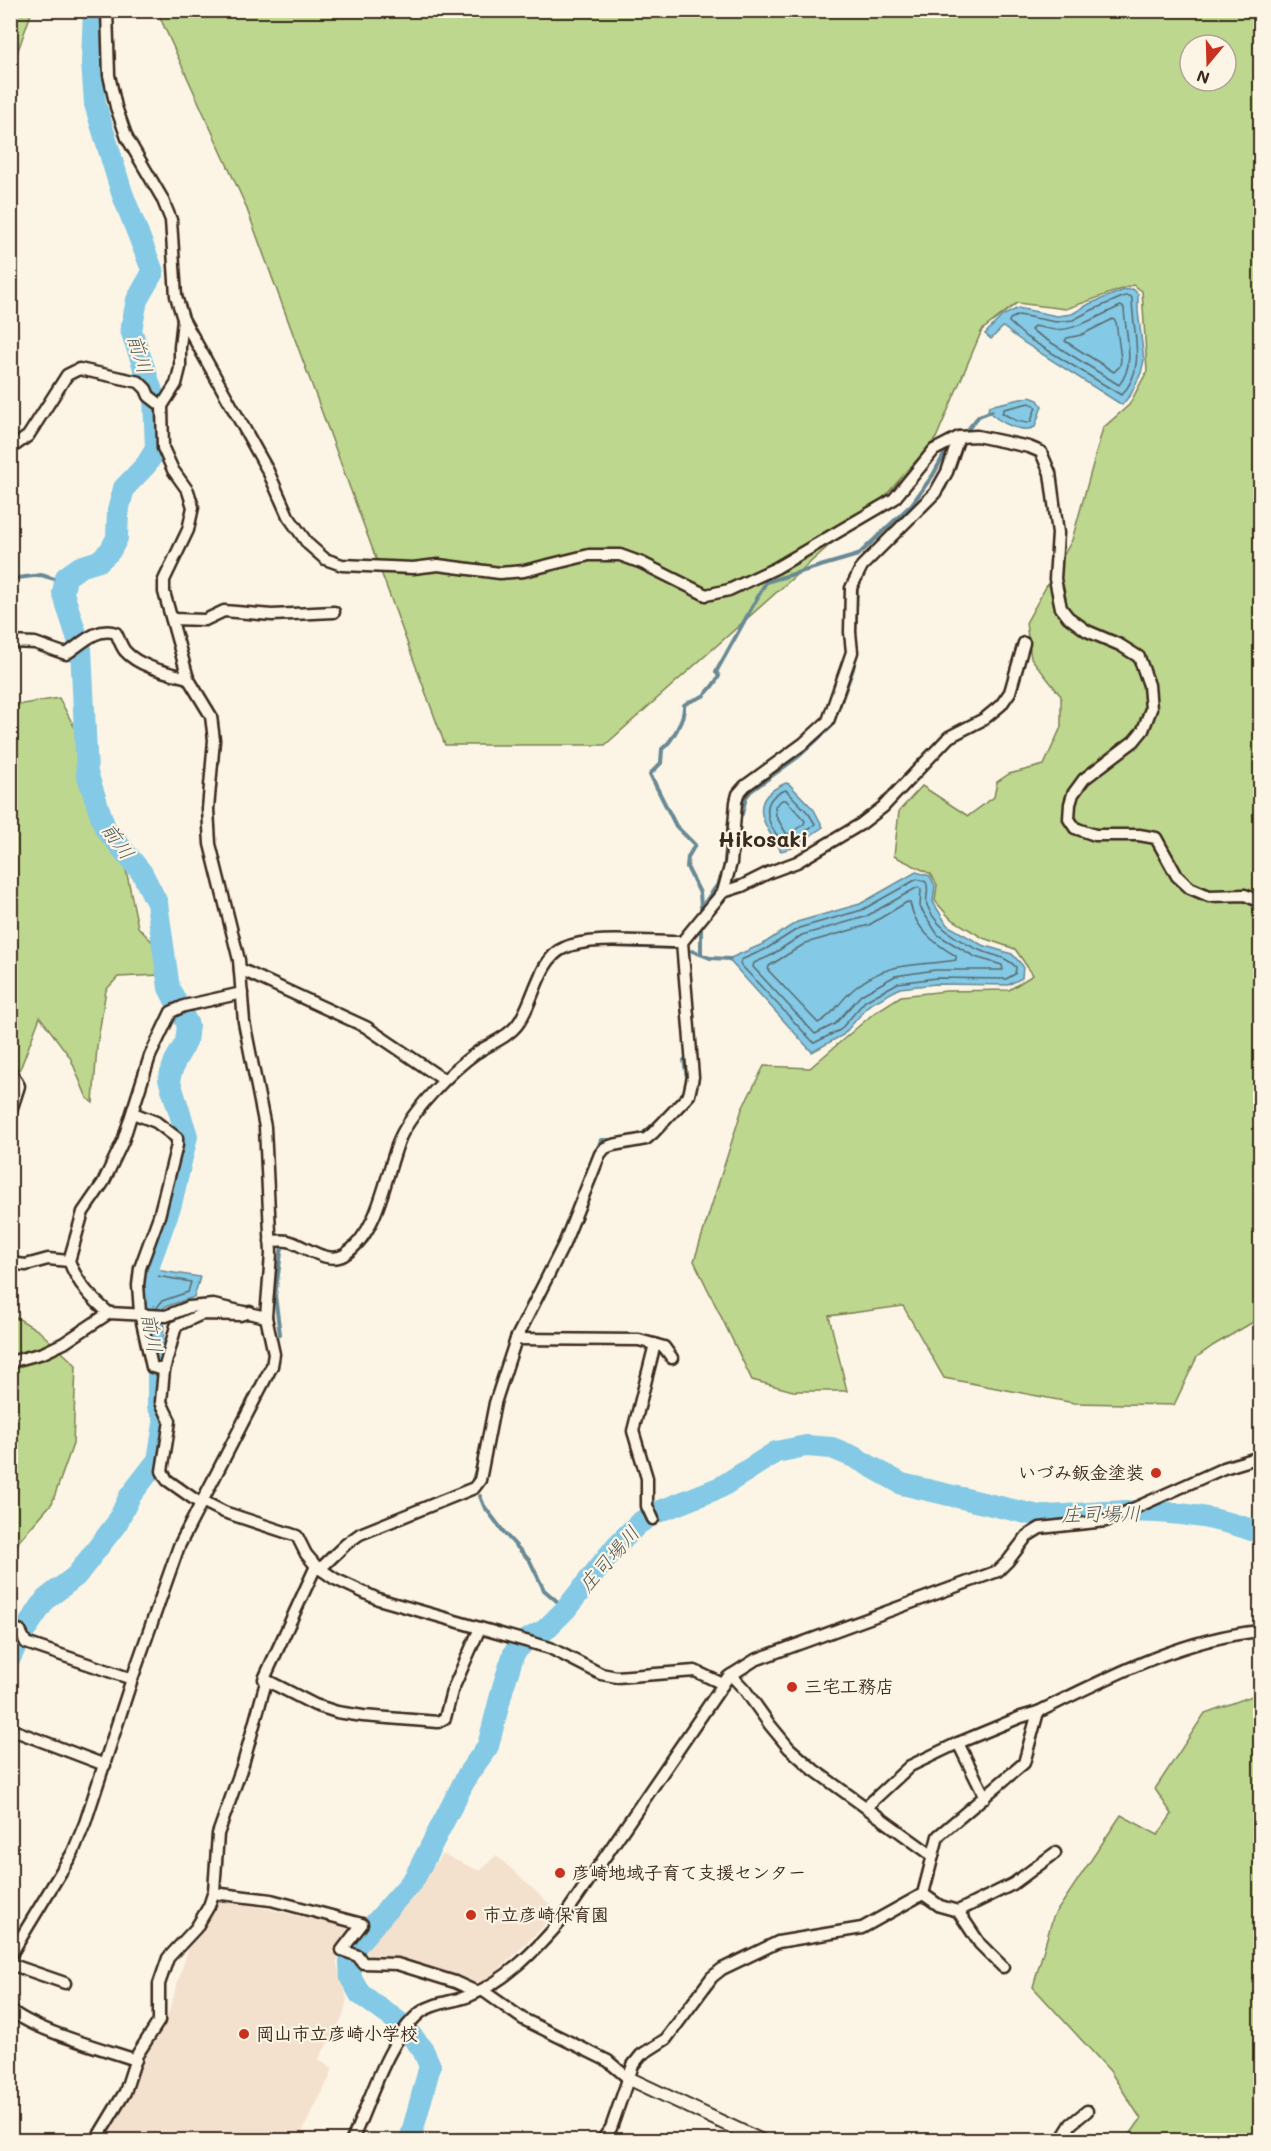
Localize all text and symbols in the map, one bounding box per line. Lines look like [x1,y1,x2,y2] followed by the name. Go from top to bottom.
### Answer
[1178,33,1238,93] north arrow
[1194,66,1212,90] text: N
[123,331,159,377] water label: 前川
[97,817,141,864] water label: 前川
[718,825,808,852] district label: Hikosaki
[137,1311,169,1355] water label: 前川
[1018,1460,1144,1484] place label: いづみ鈑金塗装
[1149,1466,1163,1480] marker: いづみ鈑金塗装
[1061,1499,1141,1527] water label: 庄司場川
[572,1520,644,1597] water label: 庄司場川
[804,1674,894,1698] place label: 三宅工務店
[785,1680,799,1694] marker: 三宅工務店
[572,1860,806,1884] place label: 彦崎地域子育て支援センター
[553,1866,567,1880] marker: 彦崎地域子育て支援センター
[483,1902,609,1926] place label: 市立彦崎保育園
[464,1908,478,1922] marker: 市立彦崎保育園
[256,2021,418,2045] place label: 岡山市立彦崎小学校
[237,2027,251,2041] marker: 岡山市立彦崎小学校

